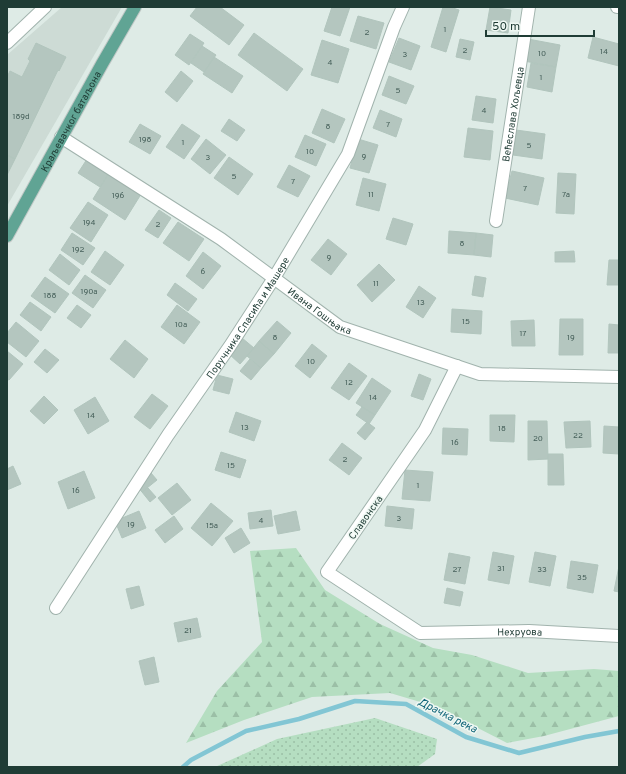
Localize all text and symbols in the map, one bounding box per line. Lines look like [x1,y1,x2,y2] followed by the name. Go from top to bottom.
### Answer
[486,12,594,38] scale bar
[492,19,520,35] text: 50 m
[444,25,446,35] house number: 1
[365,28,370,38] house number: 2
[463,46,468,56] house number: 2
[600,47,608,57] house number: 14
[538,49,546,59] house number: 10
[403,50,408,60] house number: 3
[328,58,333,68] house number: 4
[500,66,528,163] street label: Већеслава Хољевца
[39,69,105,175] street label: Краљевачког батаљона
[540,73,542,83] house number: 1
[396,86,401,96] house number: 5
[482,106,487,116] house number: 4
[13,112,29,122] house number: 189d
[386,120,390,130] house number: 7
[326,122,331,132] house number: 8
[139,135,151,145] house number: 198
[182,138,184,148] house number: 1
[527,141,532,151] house number: 5
[306,147,314,157] house number: 10
[362,152,367,162] house number: 9
[206,153,211,163] house number: 3
[232,172,237,182] house number: 5
[291,177,295,187] house number: 7
[523,184,527,194] house number: 7
[368,190,374,200] house number: 11
[562,190,570,200] house number: 7a
[112,191,124,201] house number: 196
[83,218,95,228] house number: 194
[156,220,161,230] house number: 2
[460,239,465,249] house number: 8
[72,245,84,255] house number: 192
[327,253,332,263] house number: 9
[204,255,293,382] street label: Поручника Спасића и Машере
[201,267,206,277] house number: 6
[373,279,379,289] house number: 11
[284,285,353,338] street label: Ивана Гошњака
[80,287,98,297] house number: 190a
[44,291,56,301] house number: 188
[417,298,425,308] house number: 13
[462,317,470,327] house number: 15
[175,320,187,330] house number: 10a
[519,329,527,339] house number: 17
[273,333,278,343] house number: 8
[567,333,575,343] house number: 19
[307,357,315,367] house number: 10
[345,378,353,388] house number: 12
[369,393,377,403] house number: 14
[87,411,95,421] house number: 14
[241,423,249,433] house number: 13
[498,424,506,434] house number: 18
[573,431,583,441] house number: 22
[533,434,543,444] house number: 20
[451,438,459,448] house number: 16
[343,455,348,465] house number: 2
[227,461,235,471] house number: 15
[417,481,419,491] house number: 1
[72,486,80,496] house number: 16
[346,493,386,543] street label: Славонска
[397,514,402,524] house number: 3
[259,516,264,526] house number: 4
[127,520,135,530] house number: 19
[206,521,218,531] house number: 15a
[497,564,505,574] house number: 31
[453,565,462,575] house number: 27
[537,565,547,575] house number: 33
[577,573,587,583] house number: 35
[184,626,192,636] house number: 21
[497,626,542,640] street label: Нехруова
[416,695,480,737] water label: Драчка река

